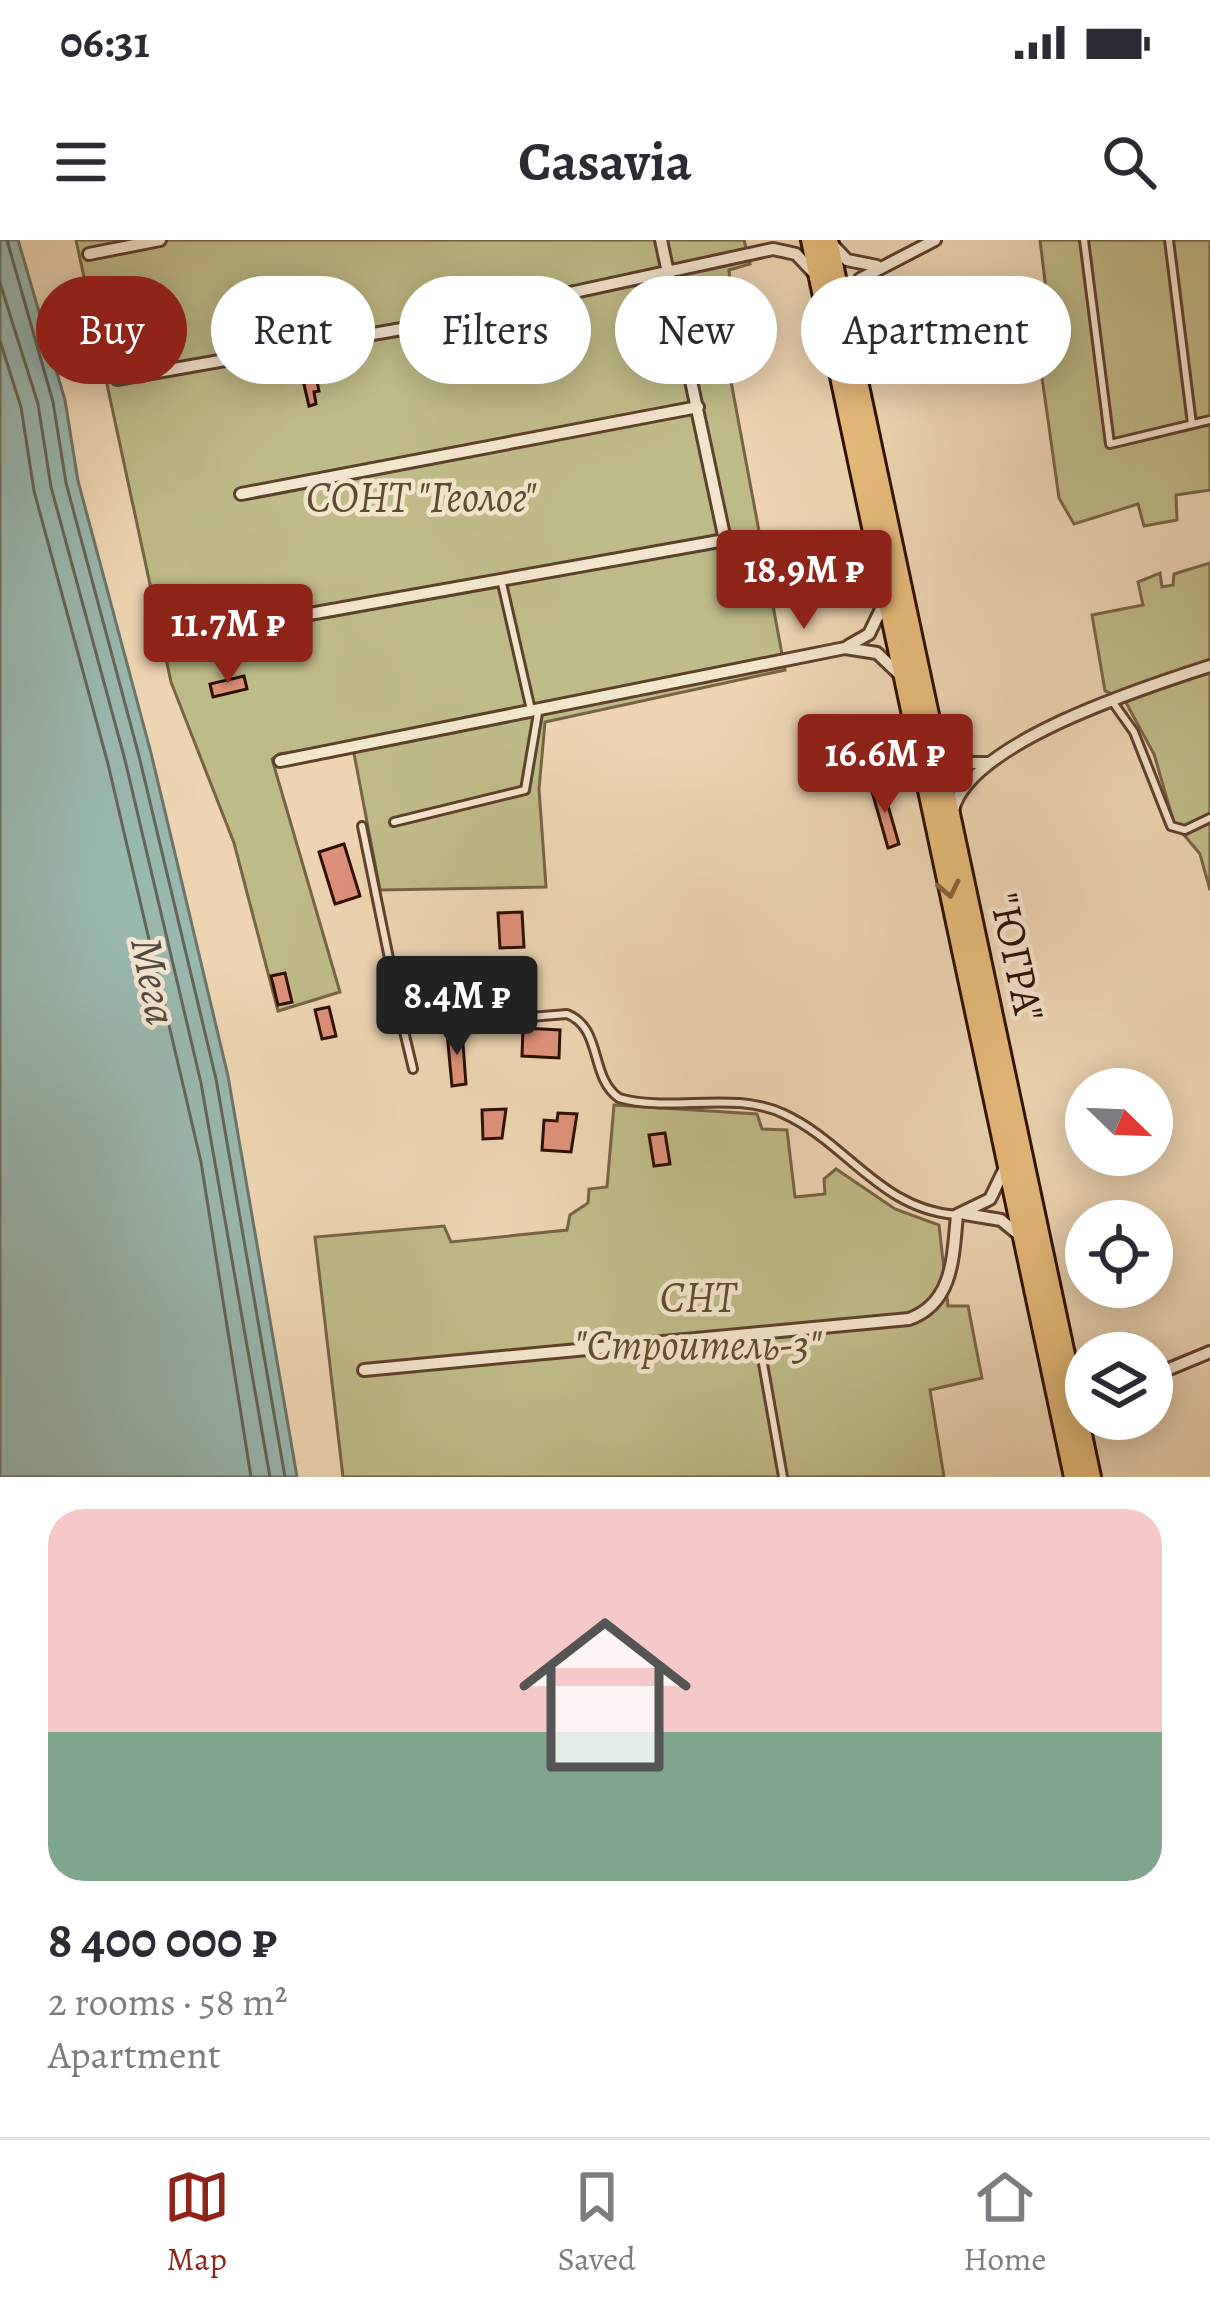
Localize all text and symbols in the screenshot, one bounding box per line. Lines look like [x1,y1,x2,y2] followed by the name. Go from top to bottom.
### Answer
[60,11,150,73] text: 06:31
[518,125,692,199] text: Casavia
[48,129,114,195] icon: menu
[1096,129,1162,195] icon: search
[36,276,187,384] chip: Buy
[211,276,375,384] chip: Rent
[399,276,591,384] chip: Filters
[615,276,777,384] chip: New
[801,276,1071,384] chip: Apartment
[306,468,537,525] park label: СОНТ "Геолог"
[693,530,915,632] pin: 18.9M ₽
[744,542,864,595] text: 18.9M ₽
[117,584,339,686] pin: 11.7M ₽
[171,596,285,649] text: 11.7M ₽
[774,714,996,816] pin: 16.6M ₽
[825,726,945,779] text: 16.6M ₽
[935,878,960,898] one-way arrow
[976,888,1059,1027] street label: "ЮГРА"
[115,932,193,1030] water label: Мега
[359,956,555,1058] pin: 8.4M ₽
[403,968,511,1021] text: 8.4M ₽
[1065,1068,1173,1176] north arrow
[1065,1068,1173,1440] map controls
[1065,1200,1173,1308] button: locate
[574,1268,822,1373] park label: СНТ "Строитель-3"
[1065,1332,1173,1440] button: layers
[497,1587,713,1803] icon: home
[48,1905,277,1975] text: 8 400 000 ₽
[48,1975,288,2028] text: 2 rooms · 58 m²
[48,2028,221,2081] text: Apartment
[164,2164,230,2281] tab: Map
[557,2164,636,2281] tab: Saved
[963,2164,1046,2281] tab: Home

